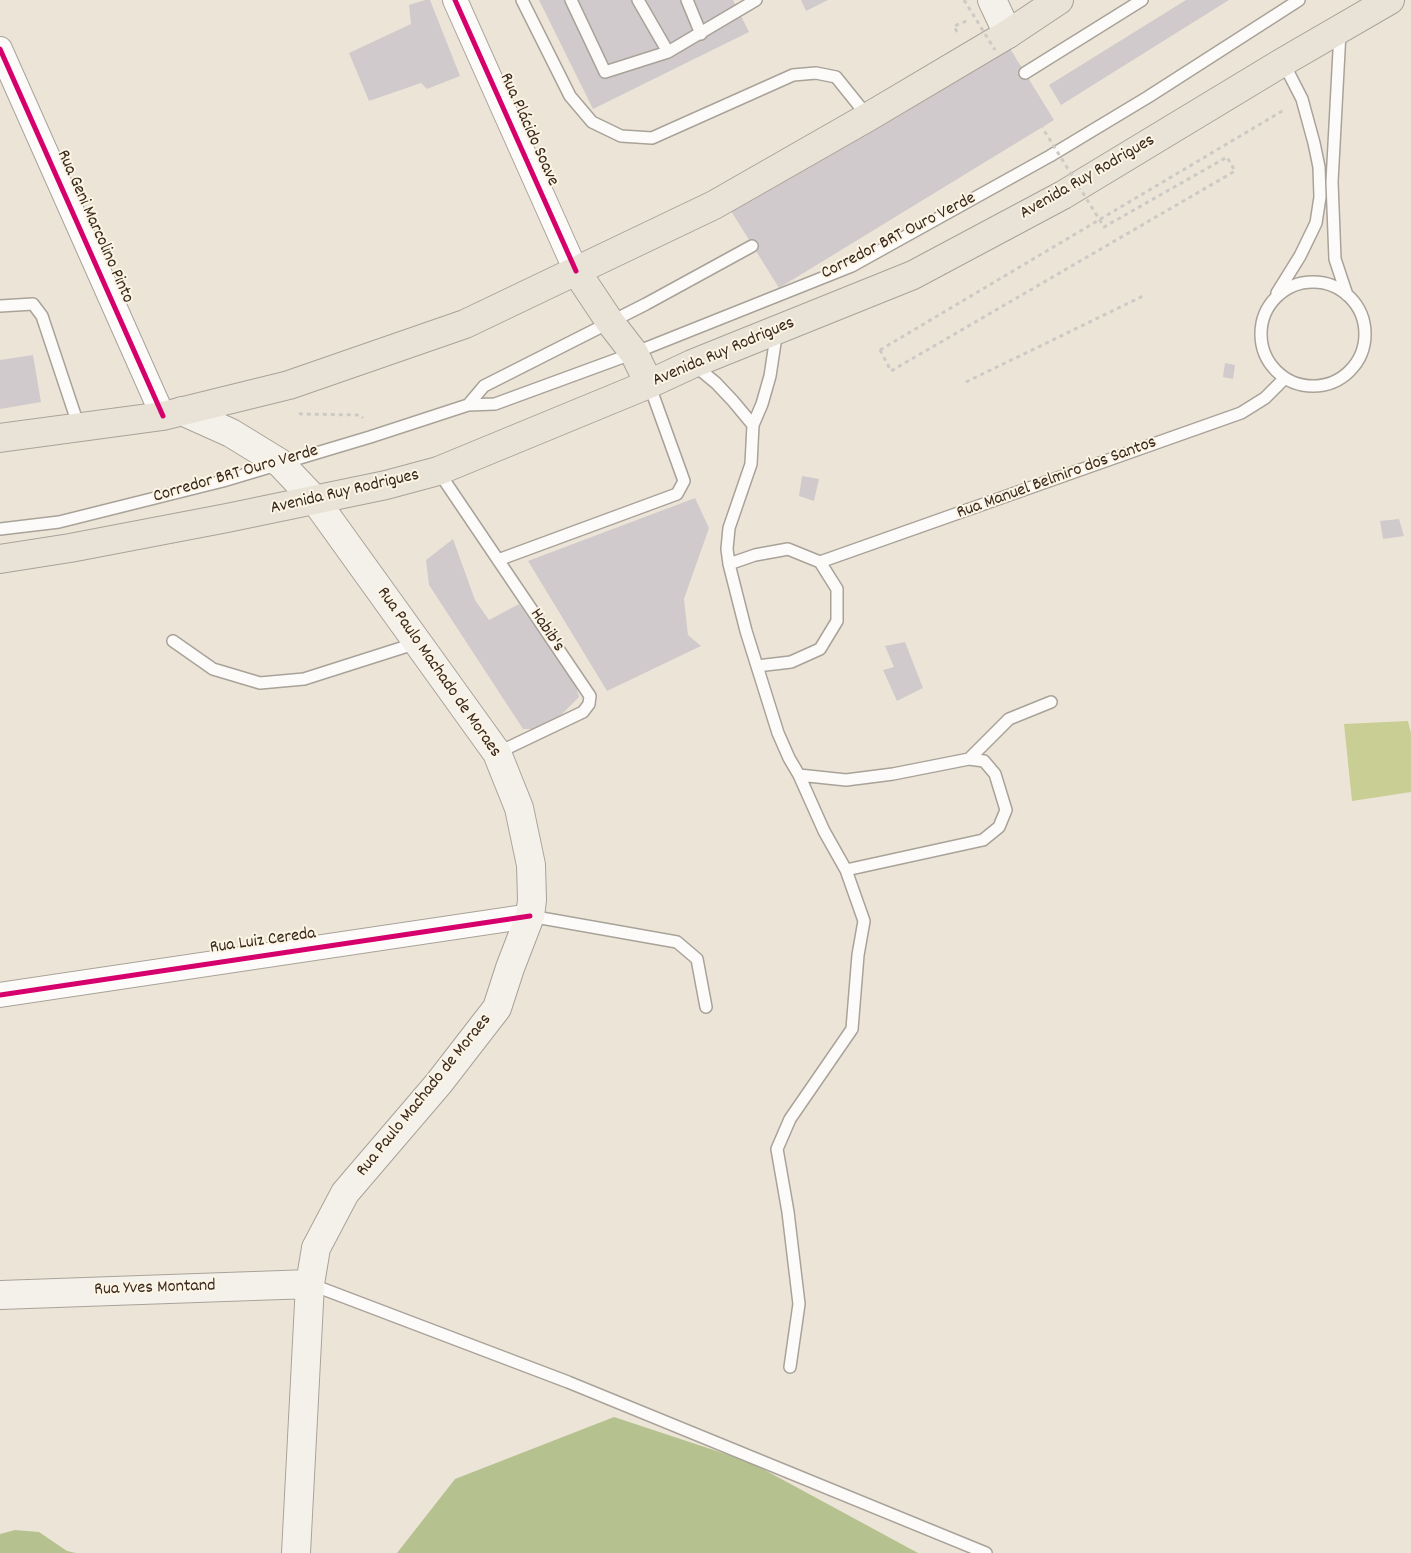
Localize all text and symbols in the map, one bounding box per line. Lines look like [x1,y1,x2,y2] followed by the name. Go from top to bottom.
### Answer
[493,70,563,190] street label: Rua Plácido Soave
[1017,131,1159,225] street label: Avenida Ruy Rodrigues
[51,147,137,307] street label: Rua Geni Marcolino Pinto
[818,189,980,285] street label: Corredor BRT Ouro Verde
[650,313,798,393] street label: Avenida Ruy Rodrigues
[954,433,1160,525] street label: Rua Manuel Belmiro dos Santos
[151,441,321,509] street label: Corredor BRT Ouro Verde
[268,465,422,521] street label: Avenida Ruy Rodrigues
[371,584,505,762] street label: Rua Paulo Machado de Moraes
[524,605,568,657] street label: Habib's
[209,924,317,960] street label: Rua Luiz Cereda
[353,1010,497,1182] street label: Rua Paulo Machado de Moraes
[94,1276,216,1302] street label: Rua Yves Montand

